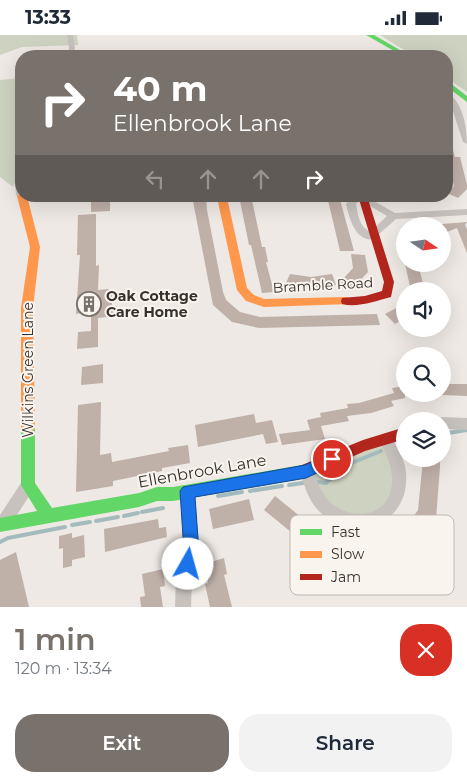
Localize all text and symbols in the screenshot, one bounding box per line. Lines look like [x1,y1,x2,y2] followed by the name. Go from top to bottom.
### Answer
[25,6,71,29] text: 13:33
[113,67,208,110] text: 40 m
[30,70,95,135] icon: right
[113,110,292,137] text: Ellenbrook Lane
[141,165,169,193] icon: left
[194,165,222,193] icon: ahead
[247,165,275,193] icon: ahead
[300,165,328,193] icon: right
[396,217,451,273] north arrow
[396,217,451,467] map controls
[272,273,374,297] street label: Bramble Road
[396,282,451,337] button: sound
[106,287,198,321] place label: Oak Cottage Care Home
[76,291,102,317] building icon: Oak Cottage Care Home
[19,302,37,438] street label: Wilkins Green Lane
[396,347,451,402] button: search
[396,412,451,467] button: layers
[311,438,353,480] pin
[318,445,346,473] icon: arrive
[136,450,268,492] street label: Ellenbrook Lane
[290,515,454,595] legend
[331,523,361,541] text: Fast
[161,537,213,589] position arrow
[331,545,365,563] text: Slow
[330,568,361,586] text: Jam
[15,621,96,658] text: 1 min
[400,624,452,676] button: close
[15,659,112,678] text: 120 m · 13:34
[15,714,229,772] button: Exit
[239,714,452,772] button: Share

